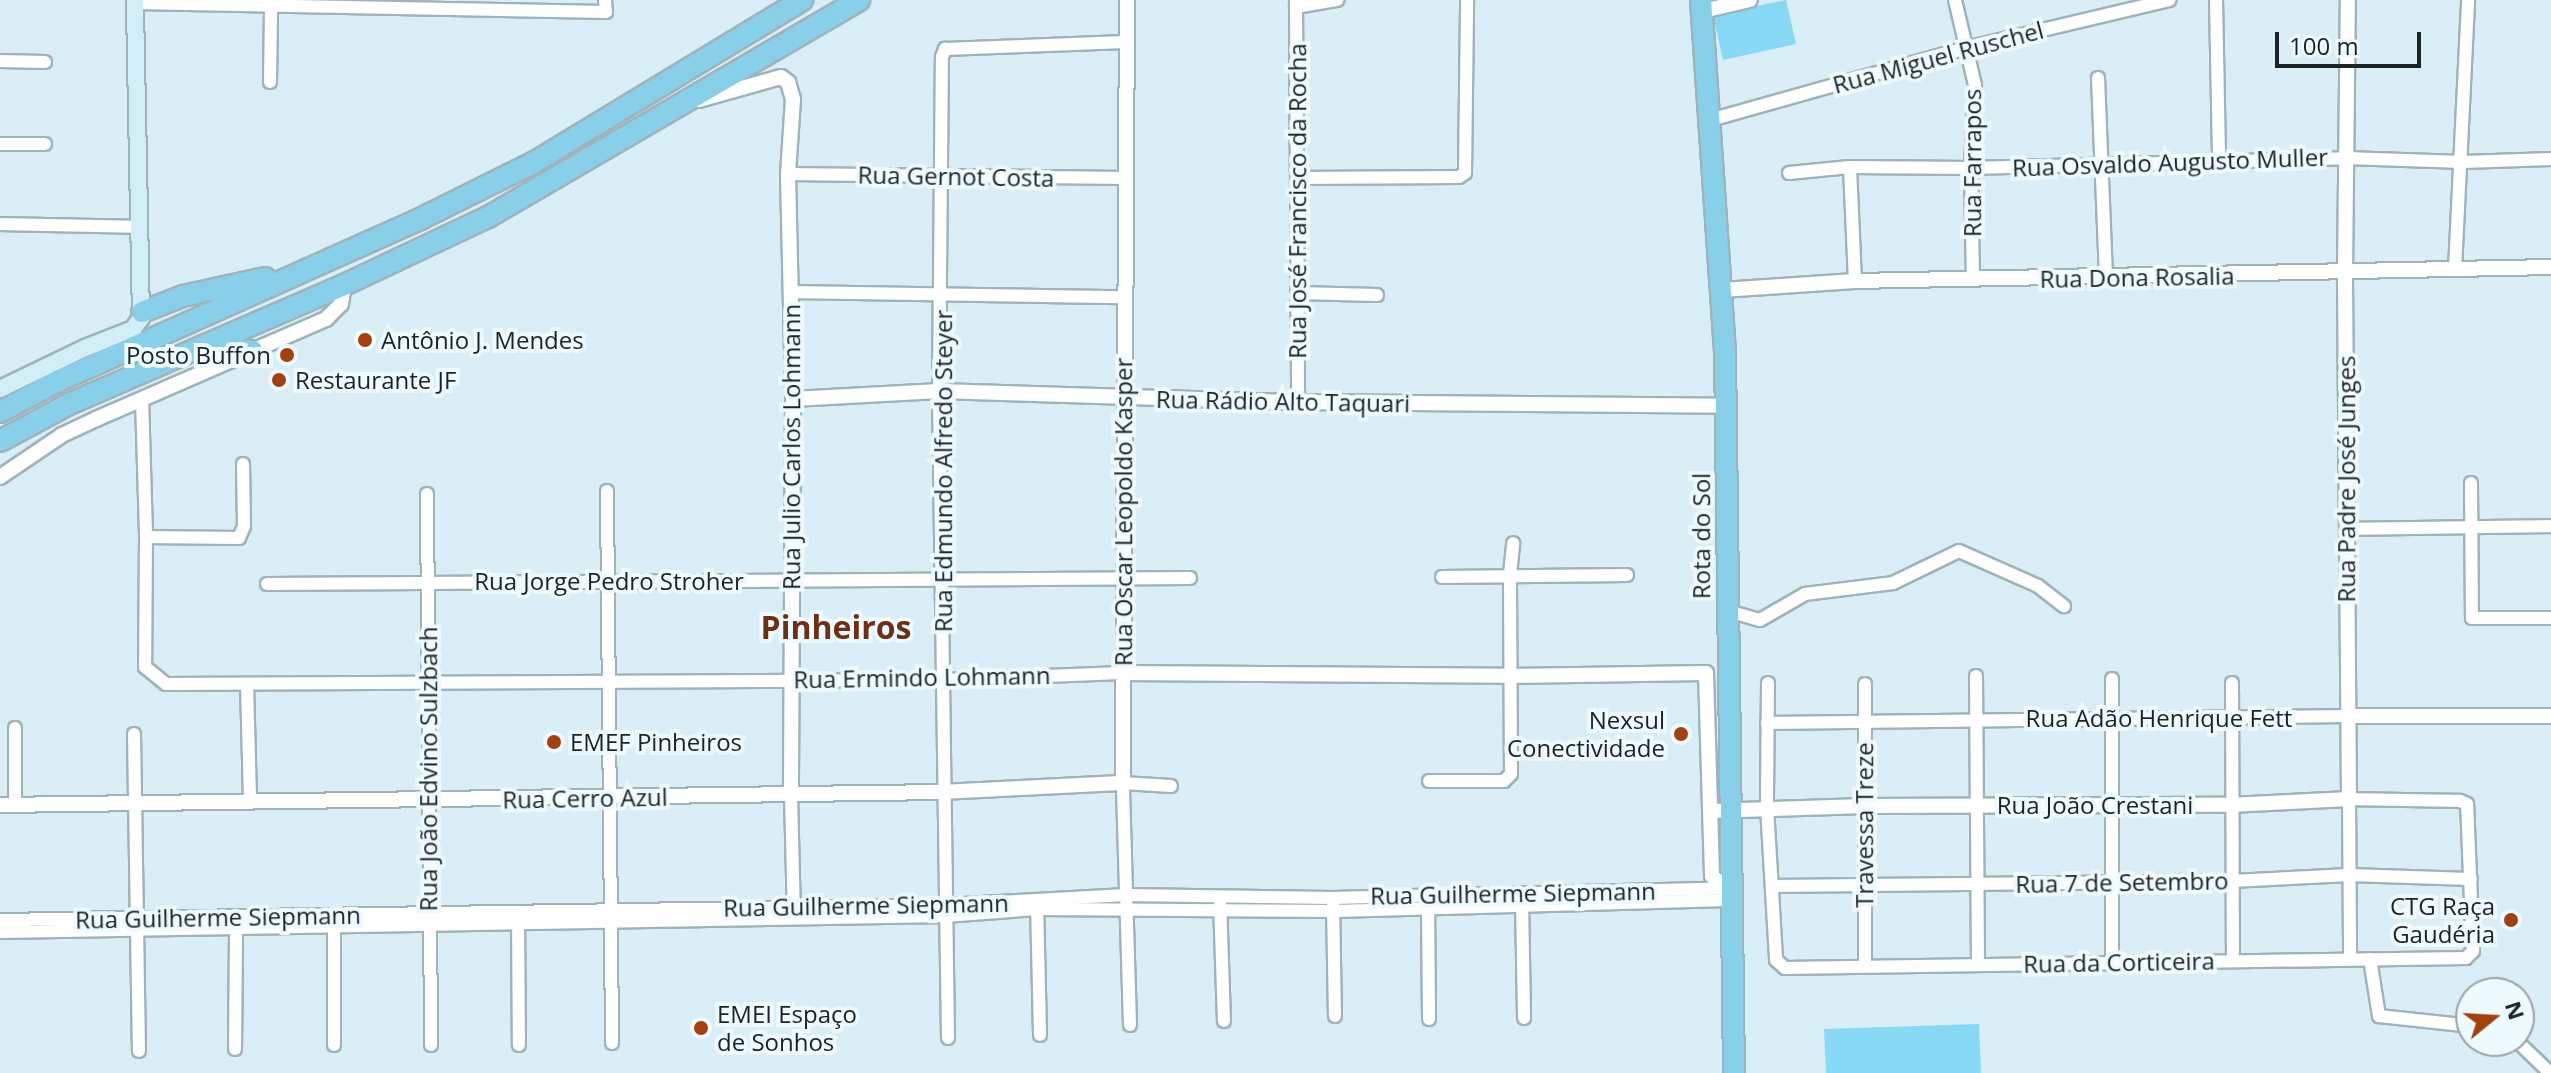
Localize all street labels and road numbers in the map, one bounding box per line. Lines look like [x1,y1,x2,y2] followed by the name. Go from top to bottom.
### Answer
[1829,15,2047,99] street label: Rua Miguel Ruschel
[1283,43,1311,359] street label: Rua José Francisco da Rocha
[1958,89,1986,237] street label: Rua Farrapos
[2012,142,2328,182] street label: Rua Osvaldo Augusto Muller
[857,160,1055,192] street label: Rua Gernot Costa
[2039,261,2235,293] street label: Rua Dona Rosalia
[777,304,805,590] street label: Rua Julio Carlos Lohmann
[929,310,957,632] street label: Rua Edmundo Alfredo Steyer
[2332,356,2360,602] street label: Rua Padre José Junges
[1109,358,1137,666] street label: Rua Oscar Leopoldo Kasper
[1156,384,1410,418] street label: Rua Rádio Alto Taquari
[1687,473,1715,599] street label: Rota do Sol
[474,567,744,595] street label: Rua Jorge Pedro Stroher
[414,627,442,911] street label: Rua João Edvino Sulzbach
[793,660,1051,694] street label: Rua Ermindo Lohmann
[2026,704,2292,732] street label: Rua Adão Henrique Fett
[1850,742,1878,908] street label: Travessa Treze
[502,782,668,814] street label: Rua Cerro Azul
[1997,791,2193,819] street label: Rua João Crestani
[2015,866,2229,898] street label: Rua 7 de Setembro
[1370,876,1656,910] street label: Rua Guilherme Siepmann
[723,888,1009,922] street label: Rua Guilherme Siepmann
[75,900,361,934] street label: Rua Guilherme Siepmann
[2023,946,2215,978] street label: Rua da Corticeira

